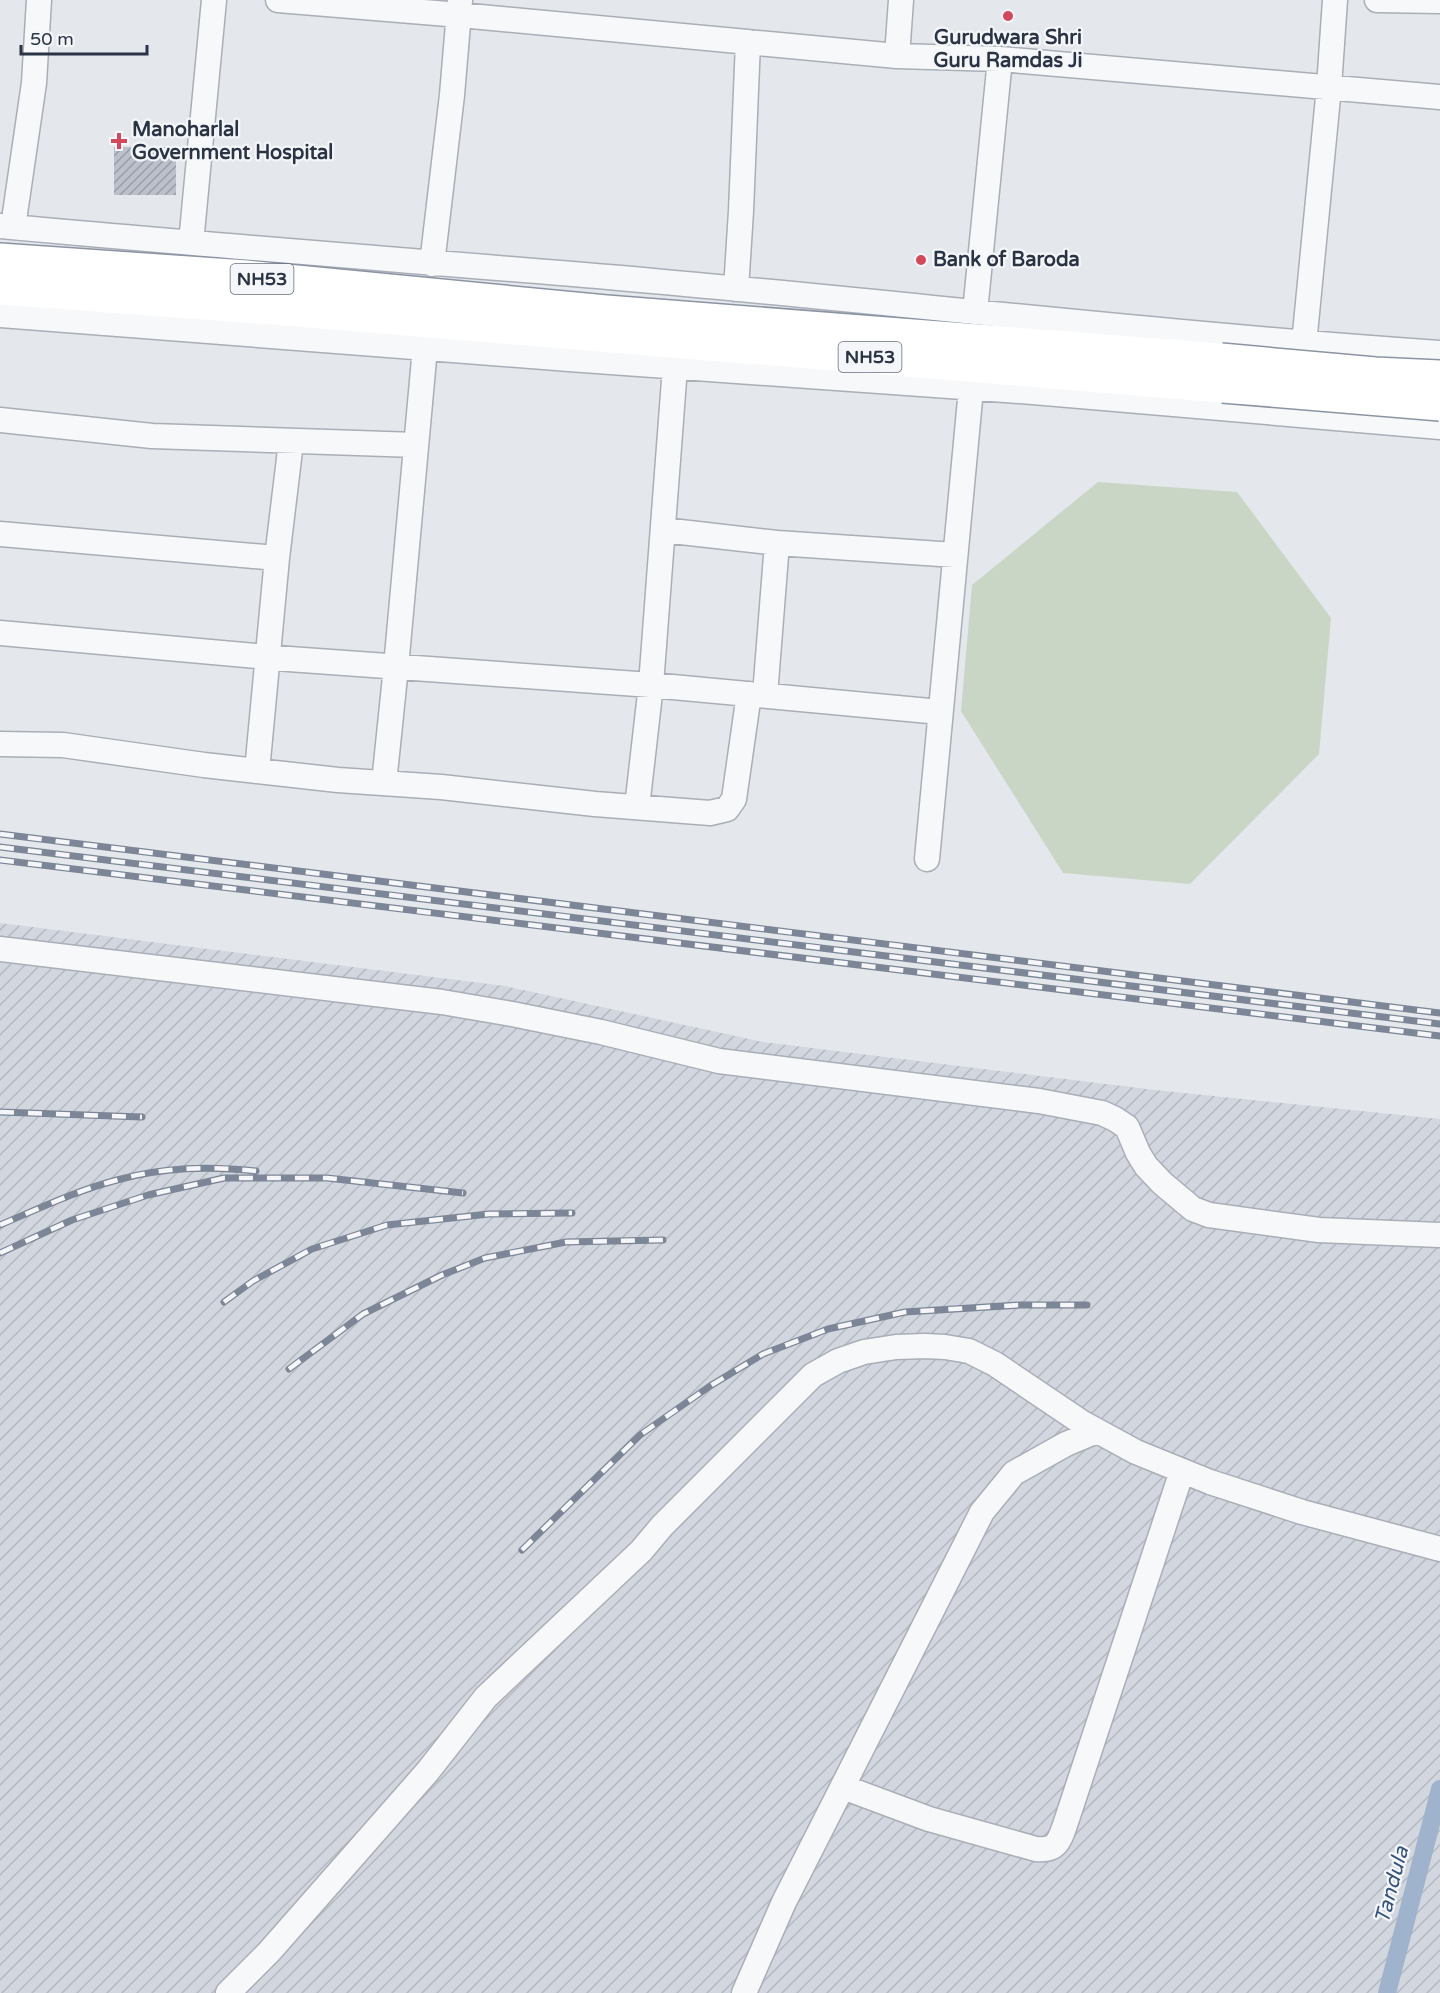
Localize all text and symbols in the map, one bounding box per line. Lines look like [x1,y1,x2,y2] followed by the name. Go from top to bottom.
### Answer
[1001,9,1015,23] marker: Gurudwara Shri Guru Ramdas Ji
[21,18,147,56] scale bar
[933,26,1083,73] place label: Gurudwara Shri Guru Ramdas Ji
[30,28,74,50] text: 50 m
[132,118,333,165] place label: Manoharlal Government Hospital
[110,132,128,150] marker: Manoharlal Government Hospital
[933,248,1080,272] place label: Bank of Baroda
[914,253,928,267] marker: Bank of Baroda
[230,264,294,294] road number: NH53
[838,342,902,372] road number: NH53
[1370,1843,1415,1926] water label: Tandula

